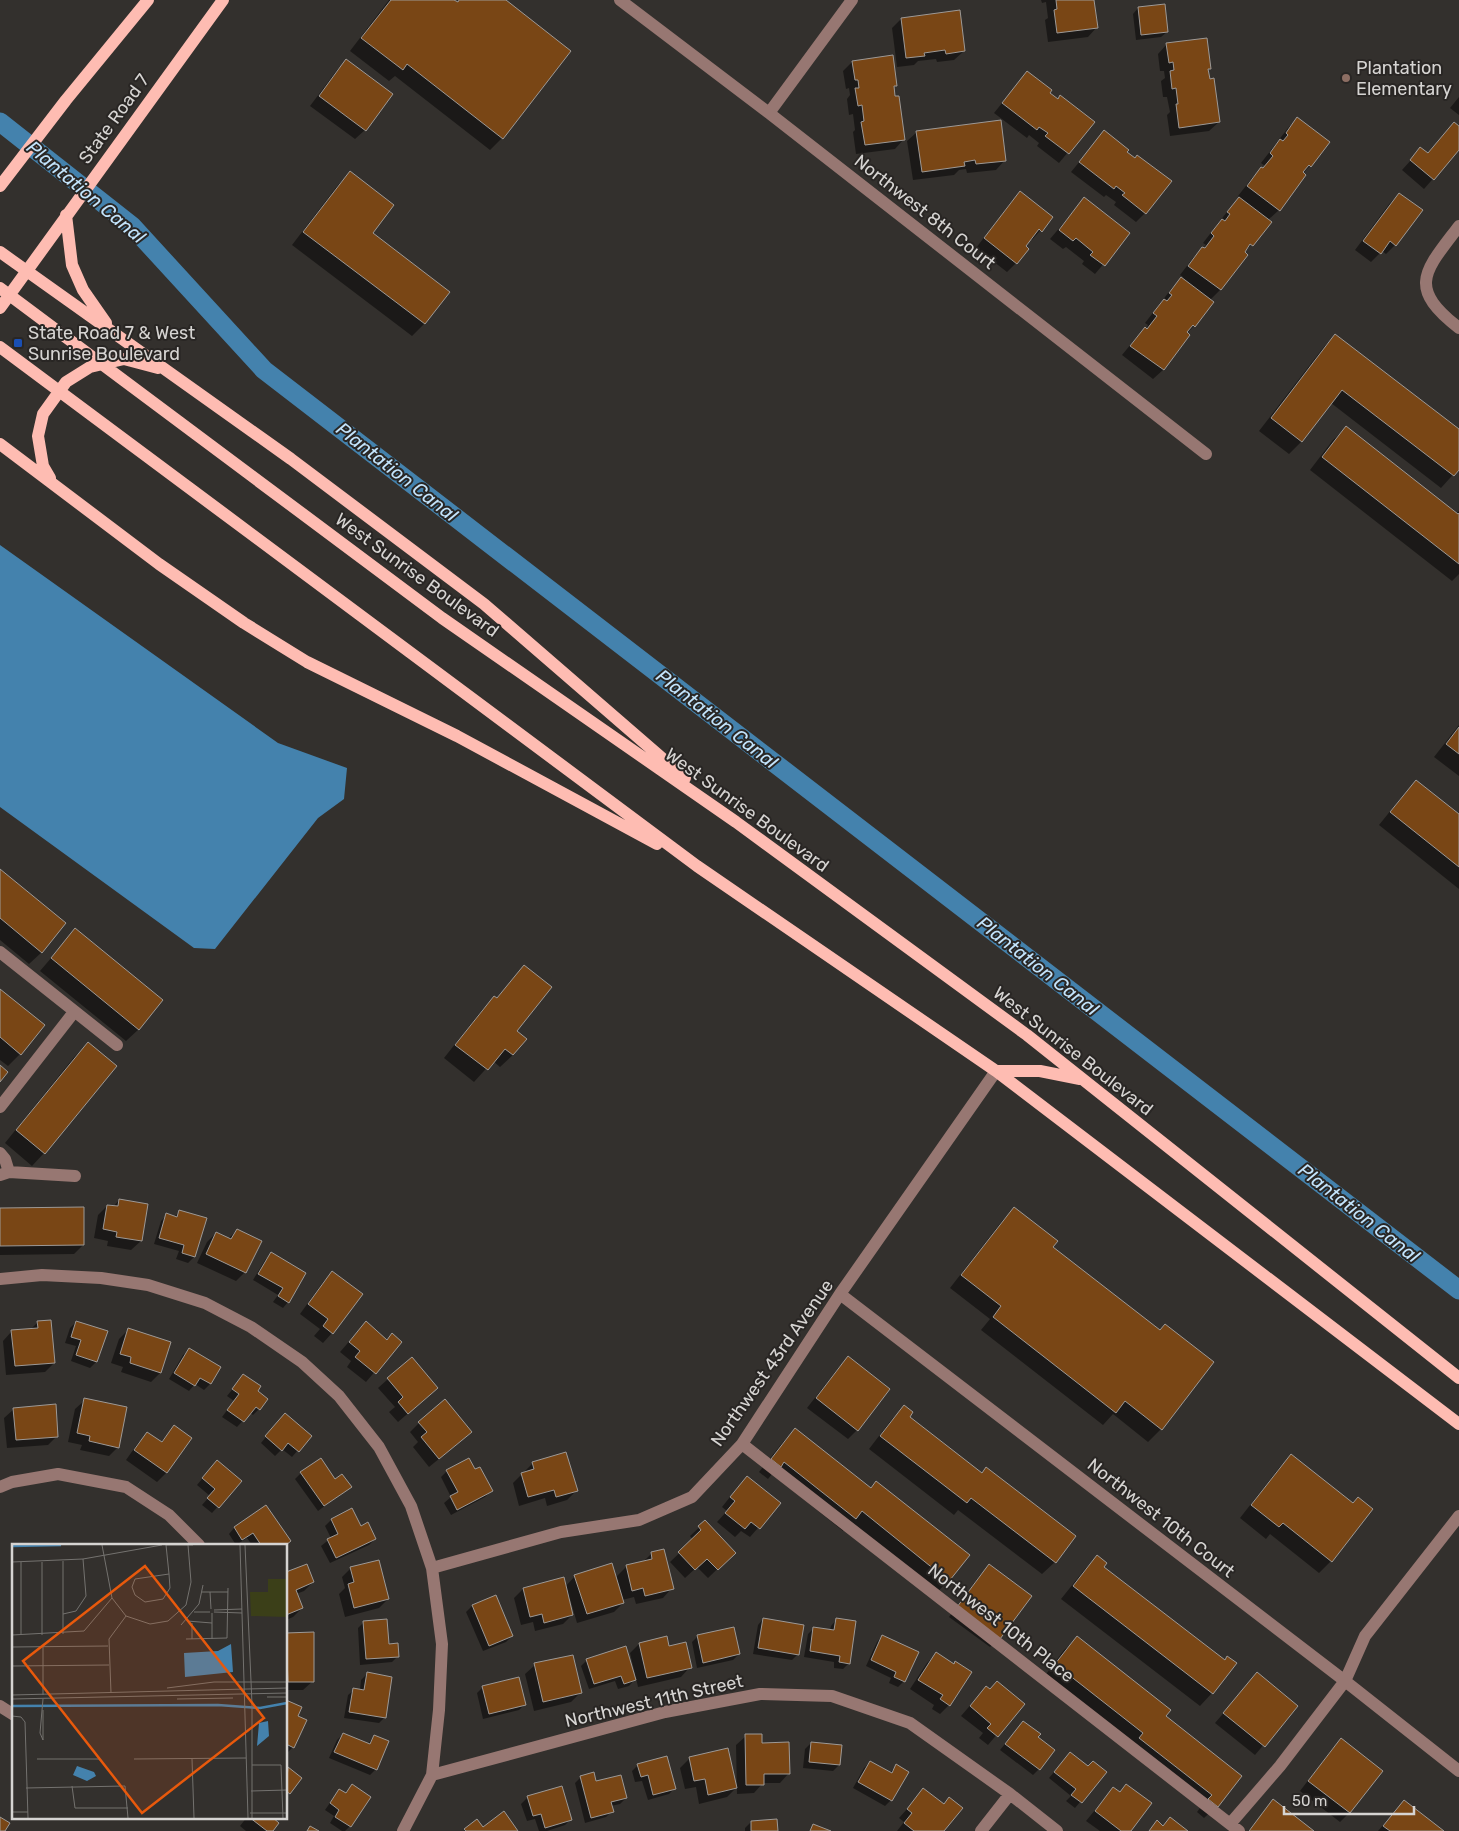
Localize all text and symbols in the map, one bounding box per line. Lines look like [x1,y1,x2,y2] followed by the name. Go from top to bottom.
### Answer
[1356,57,1452,100] place label: Plantation Elementary
[74,70,154,168] street label: State Road 7
[1340,72,1352,84] marker: Plantation Elementary
[22,136,150,249] water label: Plantation Canal
[850,150,1000,274] street label: Northwest 8th Court
[28,322,195,365] place label: State Road 7 & West Sunrise Boulevard
[12,337,24,349] marker: State Road 7 & West Sunrise Boulevard
[332,417,463,527] water label: Plantation Canal
[331,508,503,642] street label: West Sunrise Boulevard
[652,664,783,774] water label: Plantation Canal
[661,743,833,877] street label: West Sunrise Boulevard
[973,911,1104,1021] water label: Plantation Canal
[989,982,1157,1120] street label: West Sunrise Boulevard
[1294,1158,1425,1268] water label: Plantation Canal
[706,1275,838,1451] street label: Northwest 43rd Avenue
[1083,1454,1239,1582] street label: Northwest 10th Court
[12,1544,288,1818] inset map
[923,1559,1079,1687] street label: Northwest 10th Place
[563,1670,745,1732] street label: Northwest 11th Street
[1284,1784,1414,1816] scale bar
[1292,1792,1327,1810] text: 50 m

